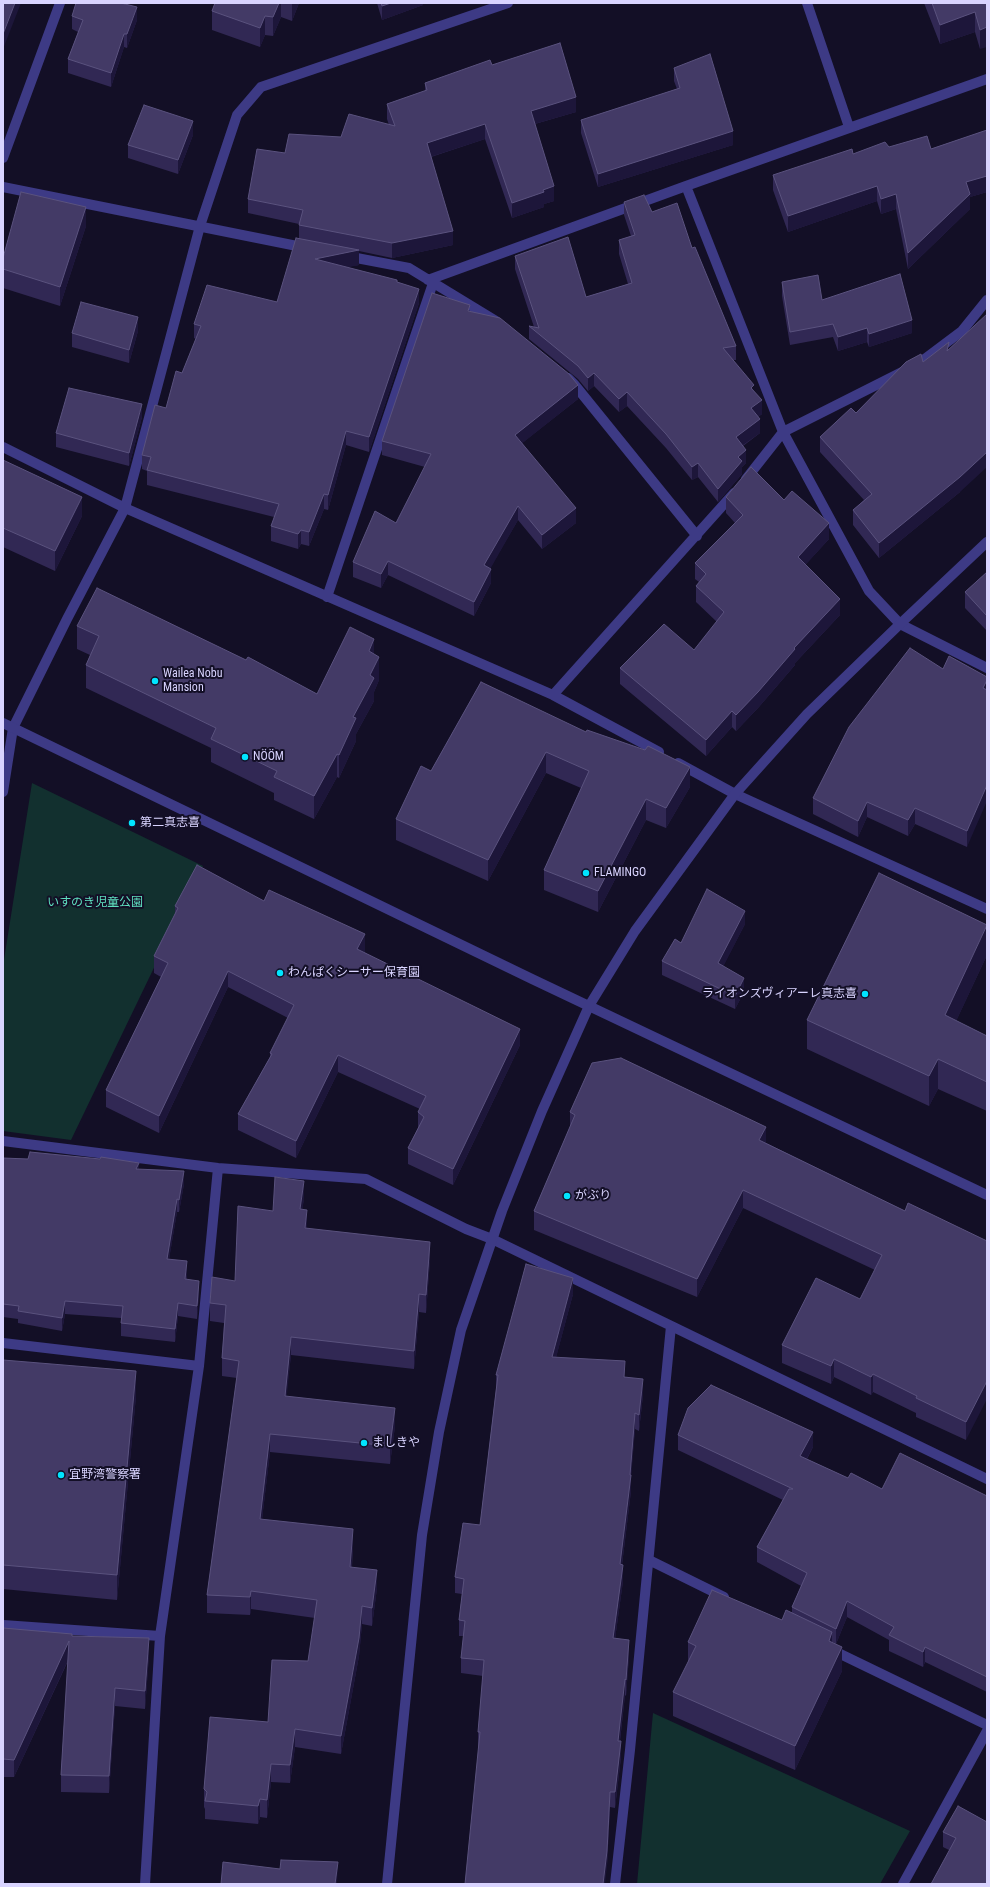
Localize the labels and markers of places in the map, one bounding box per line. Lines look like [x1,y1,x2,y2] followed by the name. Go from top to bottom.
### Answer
[163,667,223,695] place label: Wailea Nobu Mansion
[150,676,160,686] marker: Wailea Nobu Mansion
[253,750,284,764] place label: NÖÖM
[240,752,250,762] marker: NÖÖM
[140,816,200,830] place label: 第二真志喜
[127,818,137,828] marker: 第二真志喜
[594,866,646,880] place label: FLAMINGO
[581,868,591,878] marker: FLAMINGO
[288,966,420,980] place label: わんぱくシーサー保育園
[275,968,285,978] marker: わんぱくシーサー保育園
[702,987,857,1001] place label: ライオンズヴィアーレ真志喜
[860,989,870,999] marker: ライオンズヴィアーレ真志喜
[575,1189,611,1203] place label: がぶり
[562,1191,572,1201] marker: がぶり
[372,1436,420,1450] place label: ましきや
[359,1438,369,1448] marker: ましきや
[69,1468,141,1482] place label: 宜野湾警察署
[56,1470,66,1480] marker: 宜野湾警察署

